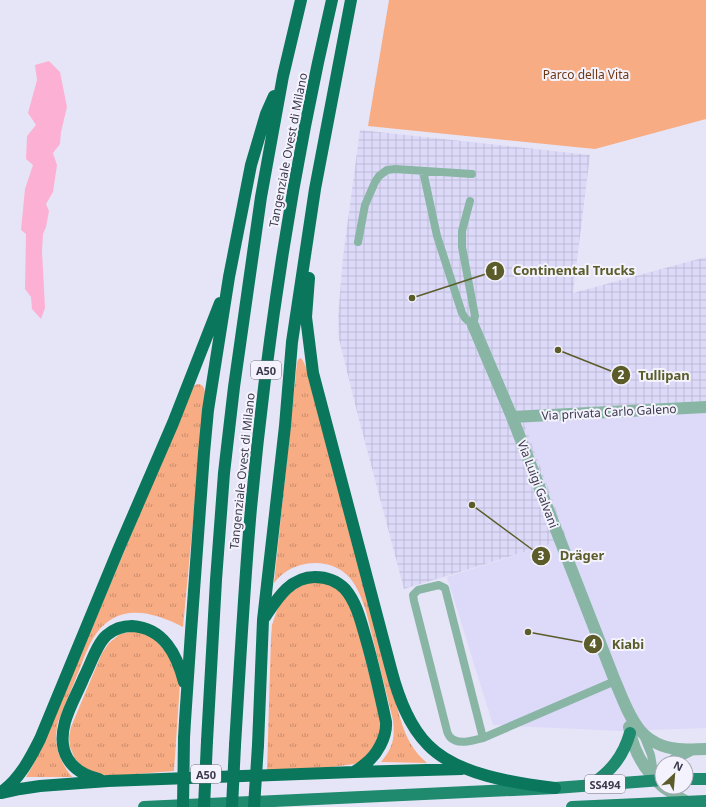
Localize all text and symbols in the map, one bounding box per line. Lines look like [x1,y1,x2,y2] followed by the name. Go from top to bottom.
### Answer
[543,66,629,83] park label: Parco della Vita
[265,71,311,229] street label: Tangenziale Ovest di Milano
[485,258,643,283] callout: Continental Trucks
[513,261,635,279] text: Continental Trucks
[492,262,498,279] text: 1
[251,361,281,379] road number: A50
[611,363,698,388] callout: Tullipan
[618,366,625,383] text: 2
[638,366,690,384] text: Tullipan
[225,392,259,550] street label: Tangenziale Ovest di Milano
[541,400,677,424] street label: Via privata Carlo Galeno
[513,438,563,530] street label: Via Luigi Galvani
[531,543,612,568] callout: Dräger
[560,546,605,564] text: Dräger
[538,547,545,564] text: 3
[583,632,652,657] callout: Kiabi
[590,635,597,652] text: 4
[612,635,644,653] text: Kiabi
[654,755,694,795] north arrow
[671,757,686,774] text: N
[191,765,221,783] road number: A50
[585,775,625,793] road number: SS494

